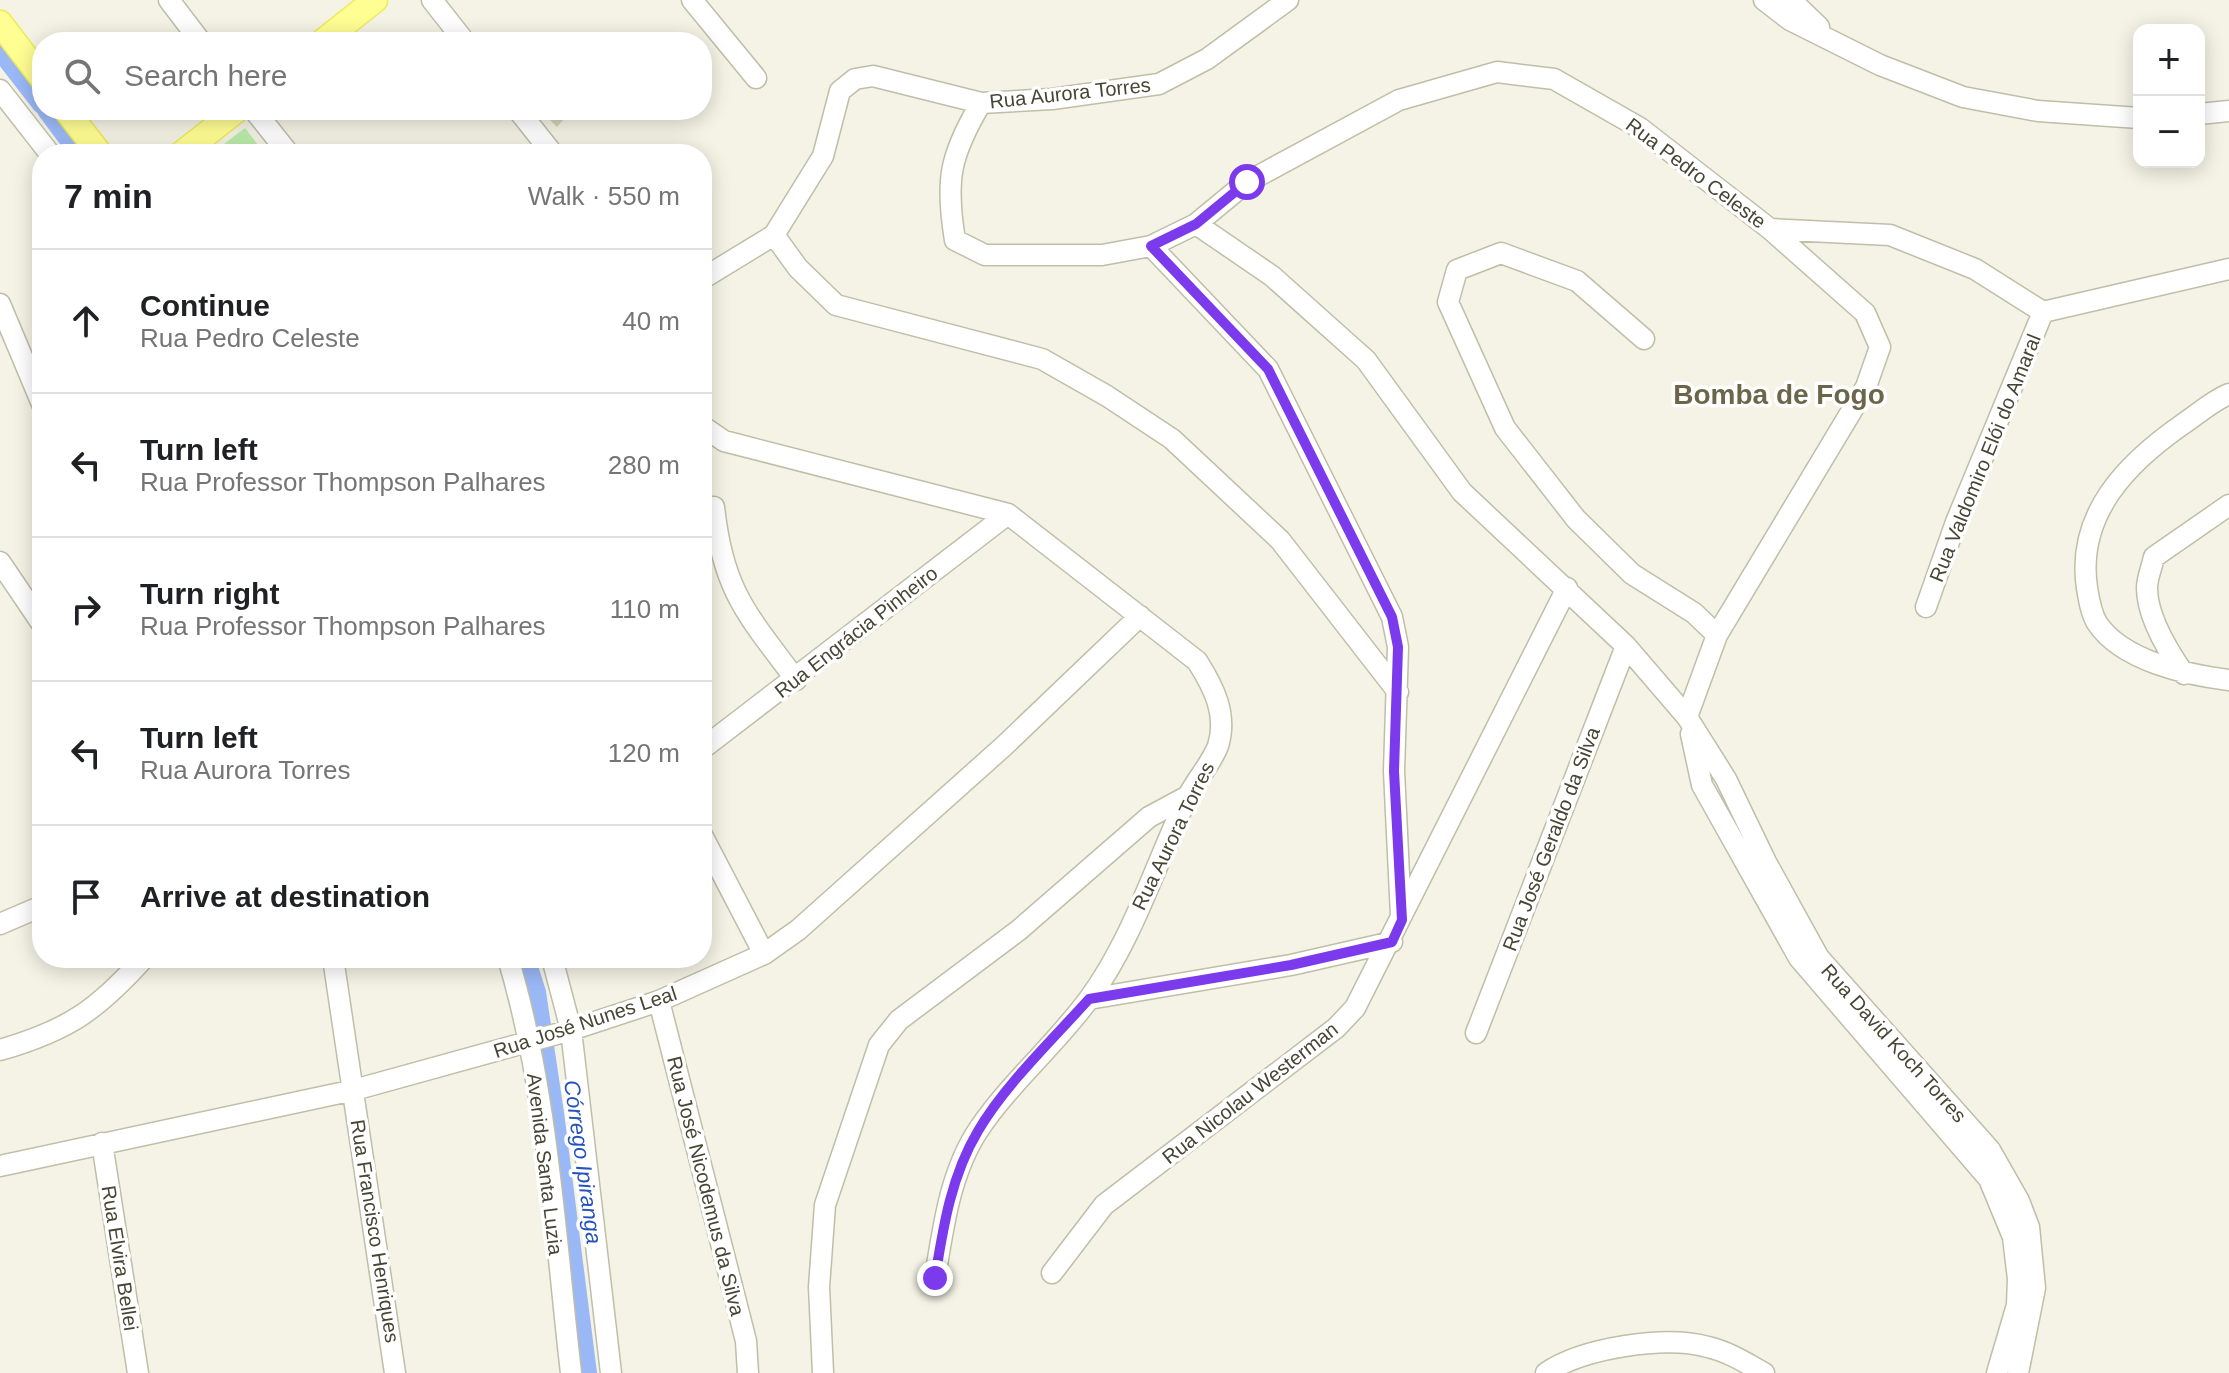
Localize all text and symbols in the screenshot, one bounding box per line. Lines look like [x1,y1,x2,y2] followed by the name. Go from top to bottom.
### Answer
[2133,24,2205,168] map controls
[2133,24,2205,96] button: +
[32,32,712,120] search box
[60,54,104,98] icon: search
[124,59,287,92] text: Search here
[988,74,1152,112] street label: Rua Aurora Torres
[2133,96,2205,168] button: −
[1622,113,1770,233] street label: Rua Pedro Celeste
[1229,164,1265,200] route start
[64,177,153,215] text: 7 min
[528,181,680,211] text: Walk · 550 m
[140,289,270,322] text: Continue
[64,299,108,343] icon: ahead
[622,306,680,336] text: 40 m
[140,323,360,353] text: Rua Pedro Celeste
[1925,331,2045,585] street label: Rua Valdomiro Elói do Amaral
[1673,379,1885,410] district label: Bomba de Fogo
[140,433,258,466] text: Turn left
[64,443,108,487] icon: left
[608,450,680,480] text: 280 m
[140,467,546,497] text: Rua Professor Thompson Palhares
[770,562,942,702] street label: Rua Engrácia Pinheiro
[140,577,279,610] text: Turn right
[64,587,108,631] icon: right
[610,594,680,624] text: 110 m
[140,611,546,641] text: Rua Professor Thompson Palhares
[140,721,258,754] text: Turn left
[1498,723,1604,954] street label: Rua José Geraldo da Silva
[64,731,108,775] icon: left
[608,738,680,768] text: 120 m
[140,755,351,785] text: Rua Aurora Torres
[1128,758,1218,914] street label: Rua Aurora Torres
[64,875,108,919] icon: arrive
[140,880,430,913] text: Arrive at destination
[1817,959,1971,1127] street label: Rua David Koch Torres
[491,982,679,1062] street label: Rua José Nunes Leal
[1158,1018,1342,1168] street label: Rua Nicolau Westerman
[663,1054,749,1319] street label: Rua José Nicodemus da Silva
[523,1072,567,1257] street label: Avenida Santa Luzia
[559,1079,607,1245] water label: Córrego Ipiranga
[346,1118,404,1344] street label: Rua Francisco Henriques
[98,1184,142,1332] street label: Rua Elvira Bellei
[917,1260,953,1296] route end

